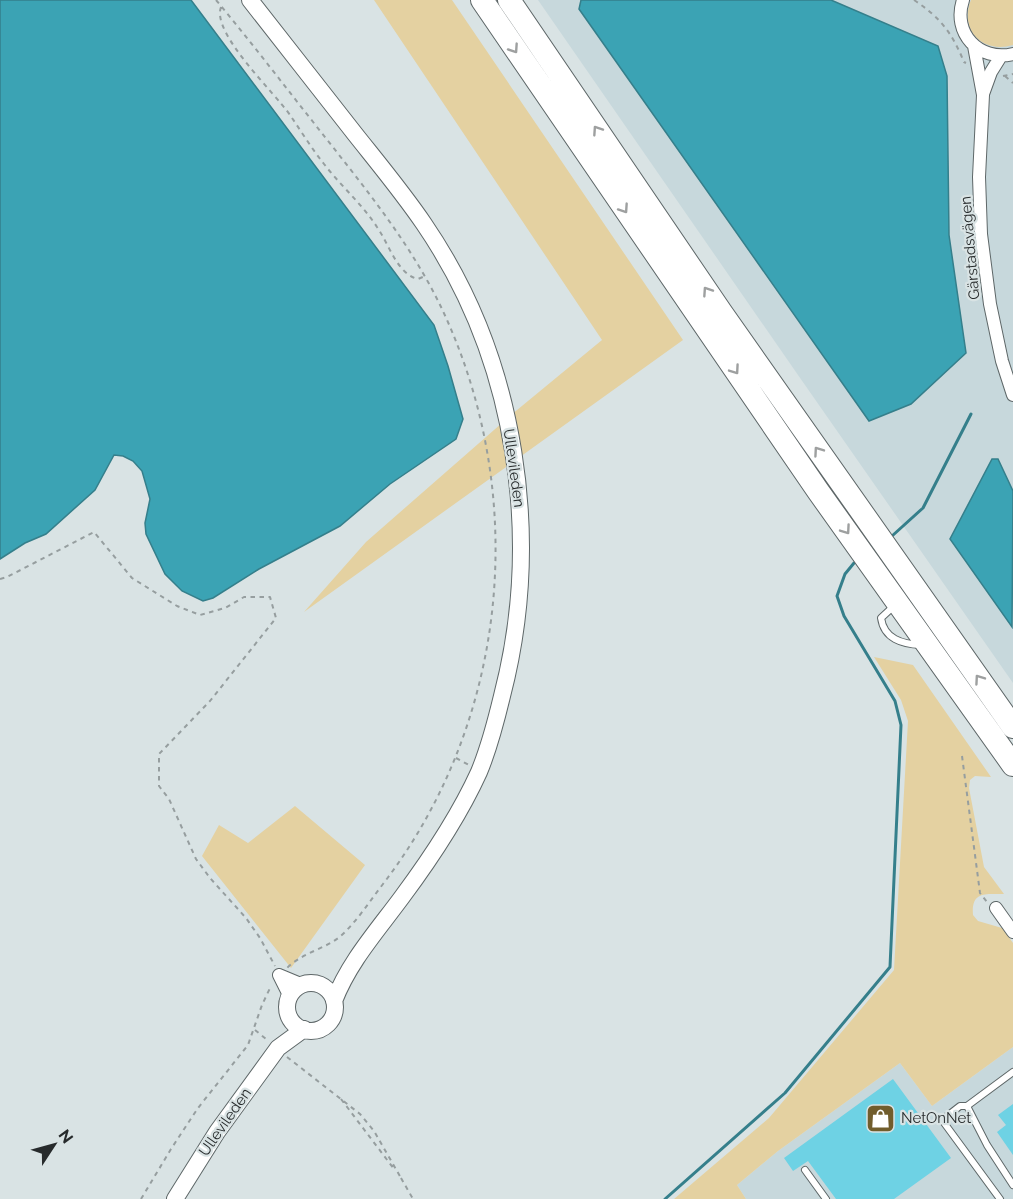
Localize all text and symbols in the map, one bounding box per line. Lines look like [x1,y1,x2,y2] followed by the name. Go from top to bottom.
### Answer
[507,42,518,53] one-way arrow
[593,125,604,136] one-way arrow
[957,195,983,301] street label: Gärstadsvägen
[617,203,628,214] one-way arrow
[703,287,714,298] one-way arrow
[728,363,739,374] one-way arrow
[500,428,528,508] street label: Ullevileden
[814,447,825,458] one-way arrow
[839,524,850,535] one-way arrow
[975,675,986,686] one-way arrow
[195,1084,255,1160] street label: Ullevileden
[864,1102,896,1134] shop icon: NetOnNet
[901,1109,971,1127] place label: NetOnNet
[24,1115,84,1175] north arrow
[54,1126,77,1147] text: N

